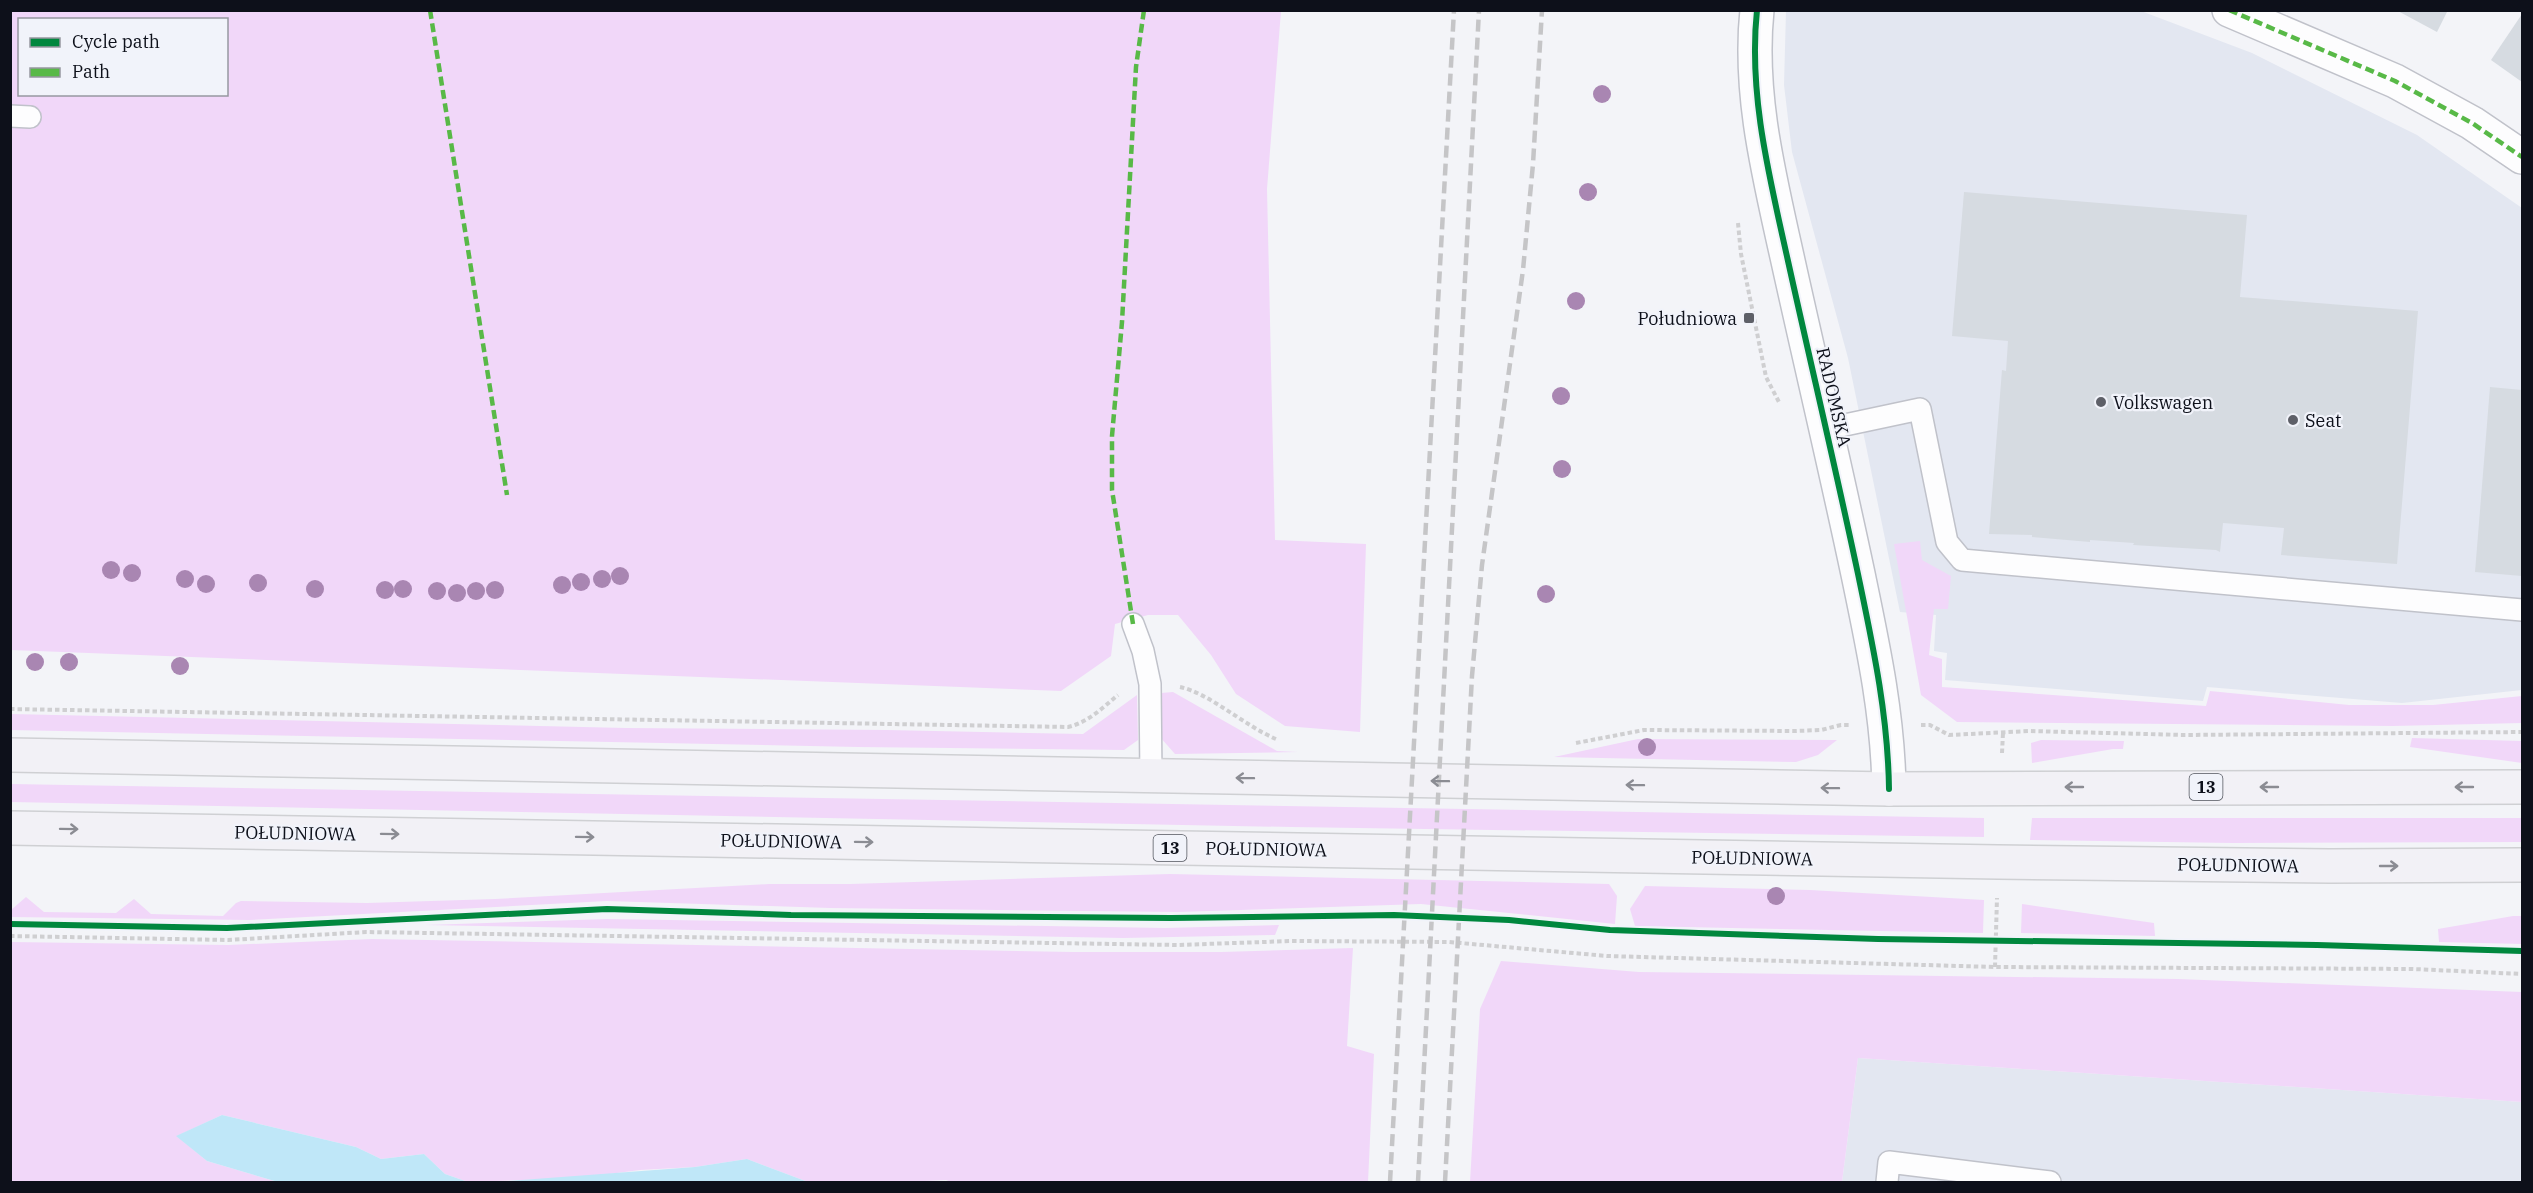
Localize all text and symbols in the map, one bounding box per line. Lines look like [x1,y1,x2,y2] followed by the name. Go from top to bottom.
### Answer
[18,18,228,96] legend
[72,30,160,53] text: Cycle path
[72,60,110,83] text: Path
[1637,307,1737,330] place label: Południowa
[1742,311,1756,325] marker: Południowa
[1811,345,1857,450] street label: RADOMSKA
[2113,391,2213,414] place label: Volkswagen
[2094,395,2108,409] marker: Volkswagen
[2305,409,2341,432] place label: Seat
[2286,413,2300,427] marker: Seat
[1236,772,1256,784] one-way arrow
[2190,774,2222,800] road number: 13
[1431,776,1451,787] one-way arrow
[1626,779,1646,790] one-way arrow
[2065,781,2085,793] one-way arrow
[2260,781,2280,793] one-way arrow
[2455,781,2475,793] one-way arrow
[1821,782,1841,794] one-way arrow
[234,820,357,846] street label: POŁUDNIOWA
[58,823,78,835] one-way arrow
[379,828,399,840] one-way arrow
[720,828,843,854] street label: POŁUDNIOWA
[574,832,594,843] one-way arrow
[1154,835,1186,861] road number: 13
[853,836,873,848] one-way arrow
[1205,836,1328,862] street label: POŁUDNIOWA
[1691,845,1814,871] street label: POŁUDNIOWA
[2177,852,2300,878] street label: POŁUDNIOWA
[2378,860,2398,872] one-way arrow

